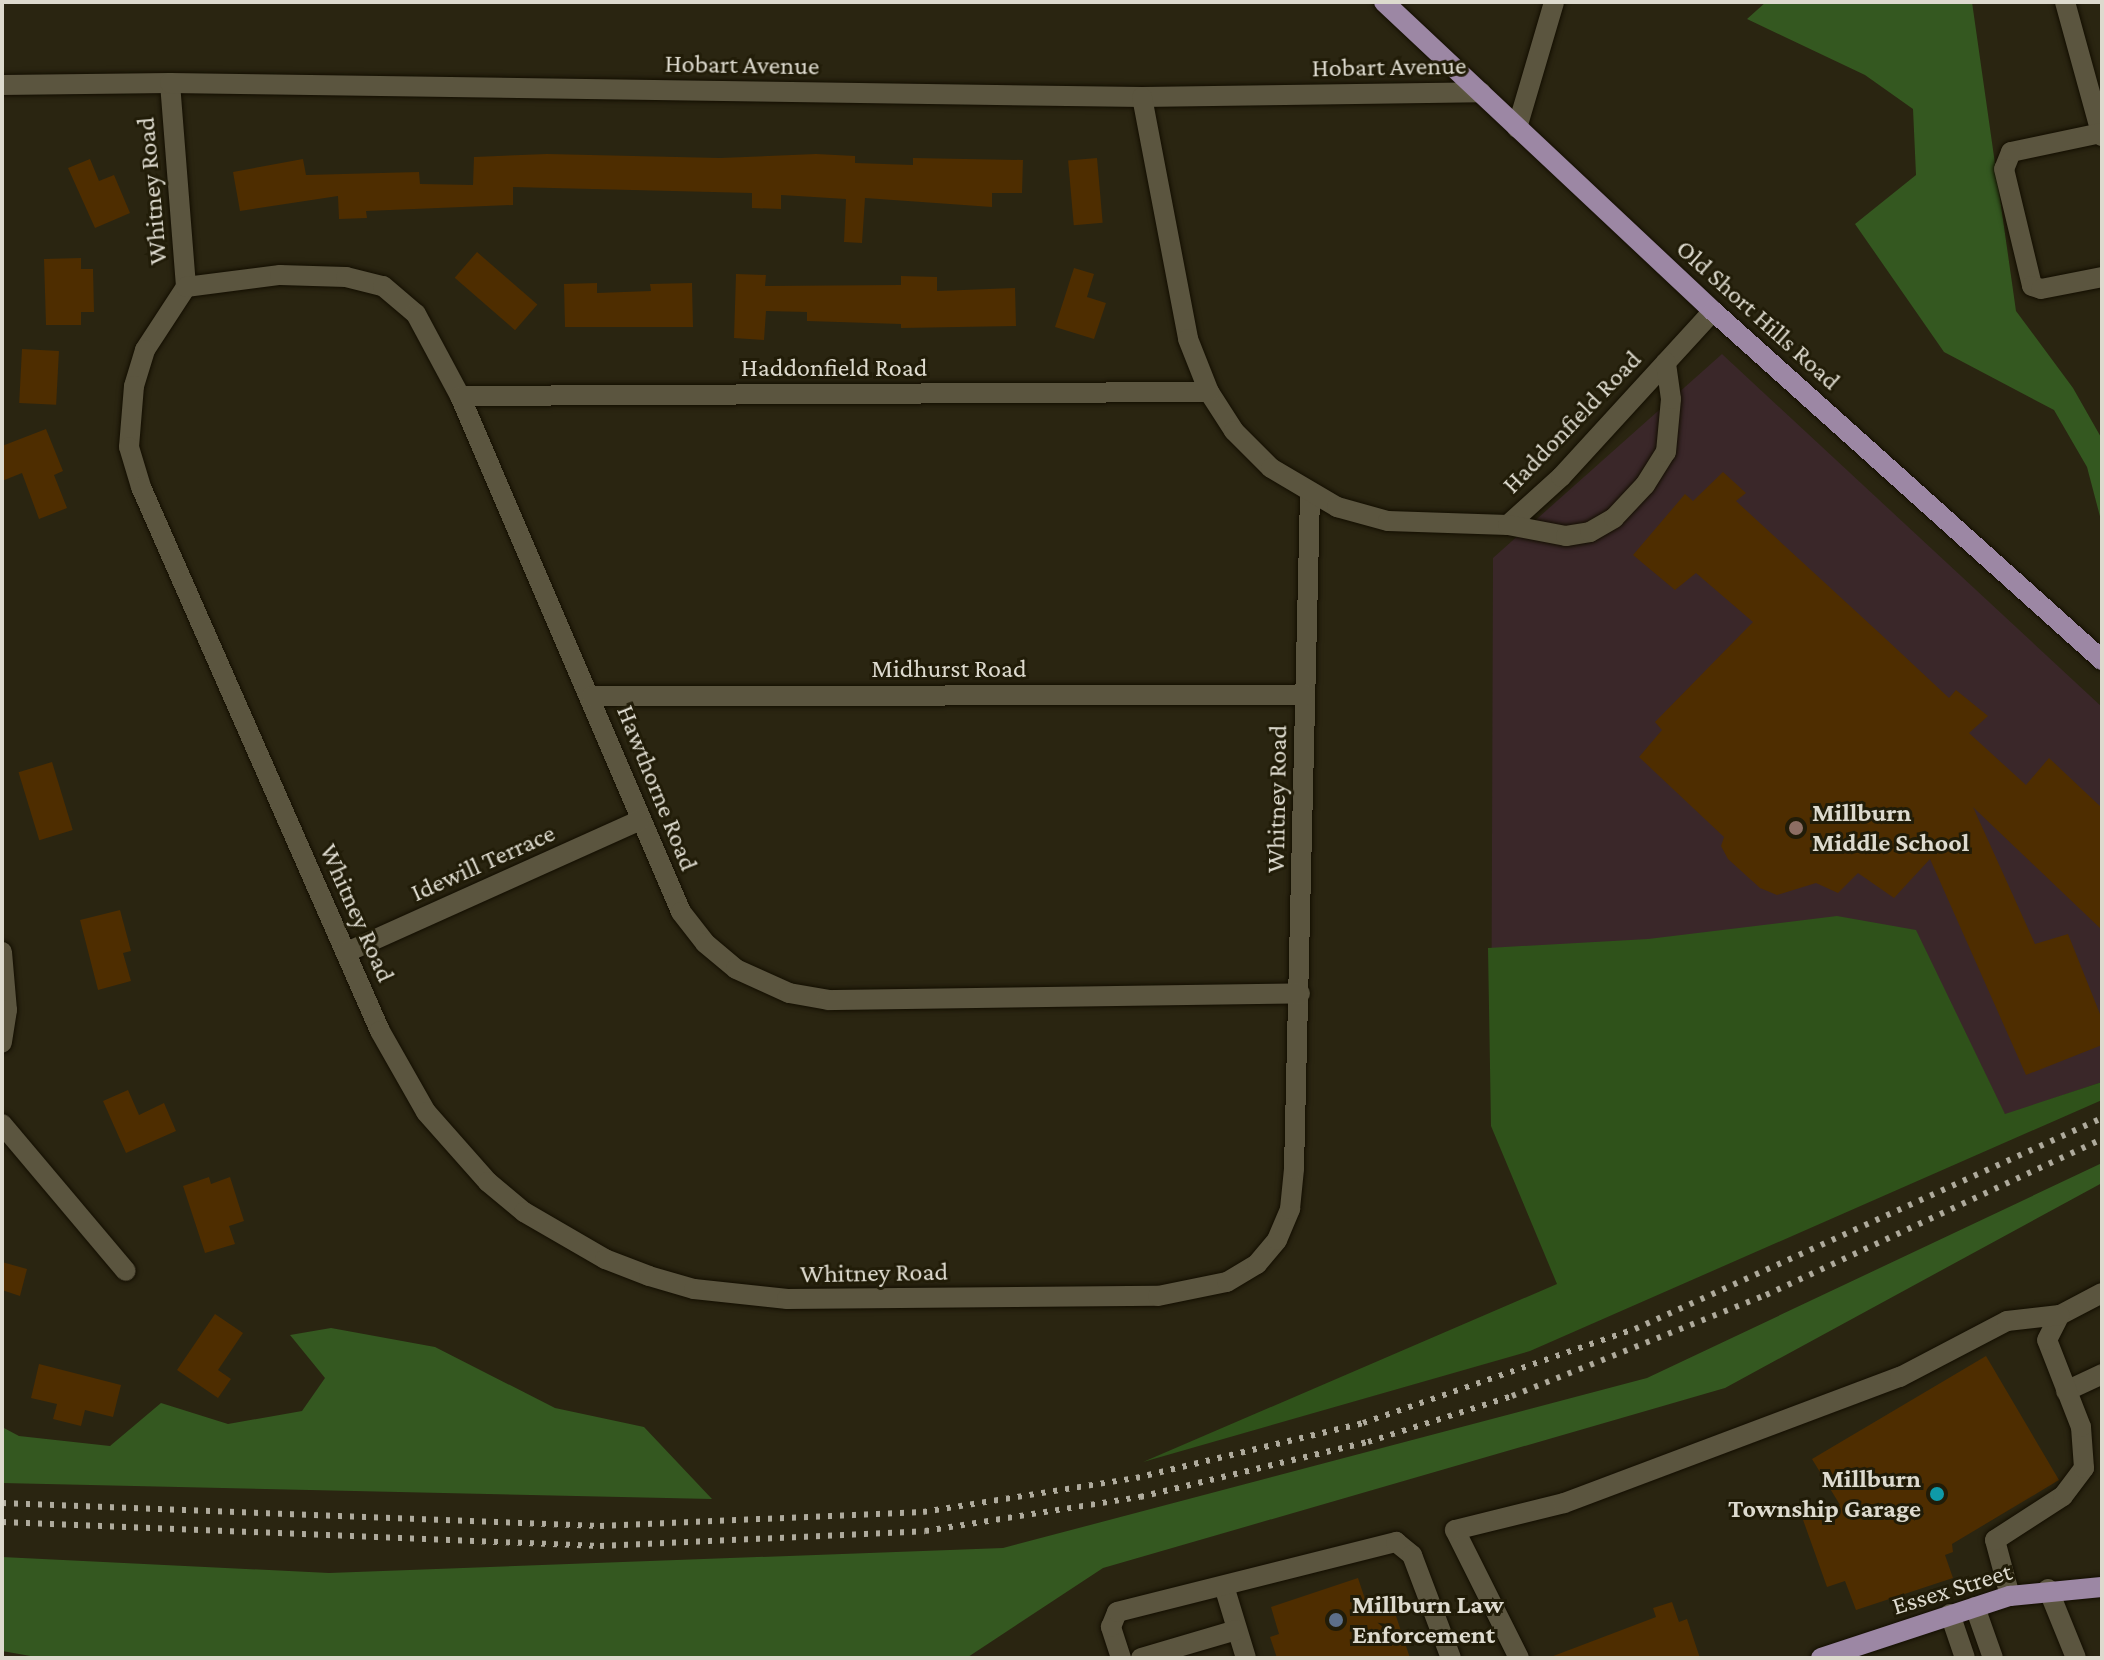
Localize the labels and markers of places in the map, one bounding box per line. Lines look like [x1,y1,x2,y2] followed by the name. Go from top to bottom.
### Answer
[1812,797,1969,858] place label: Millburn Middle School
[1787,819,1805,837] marker: Millburn Middle School
[1728,1463,1921,1524] place label: Millburn Township Garage
[1928,1485,1946,1503] marker: Millburn Township Garage
[1352,1589,1504,1650] place label: Millburn Law Enforcement
[1327,1611,1345,1629] marker: Millburn Law Enforcement

